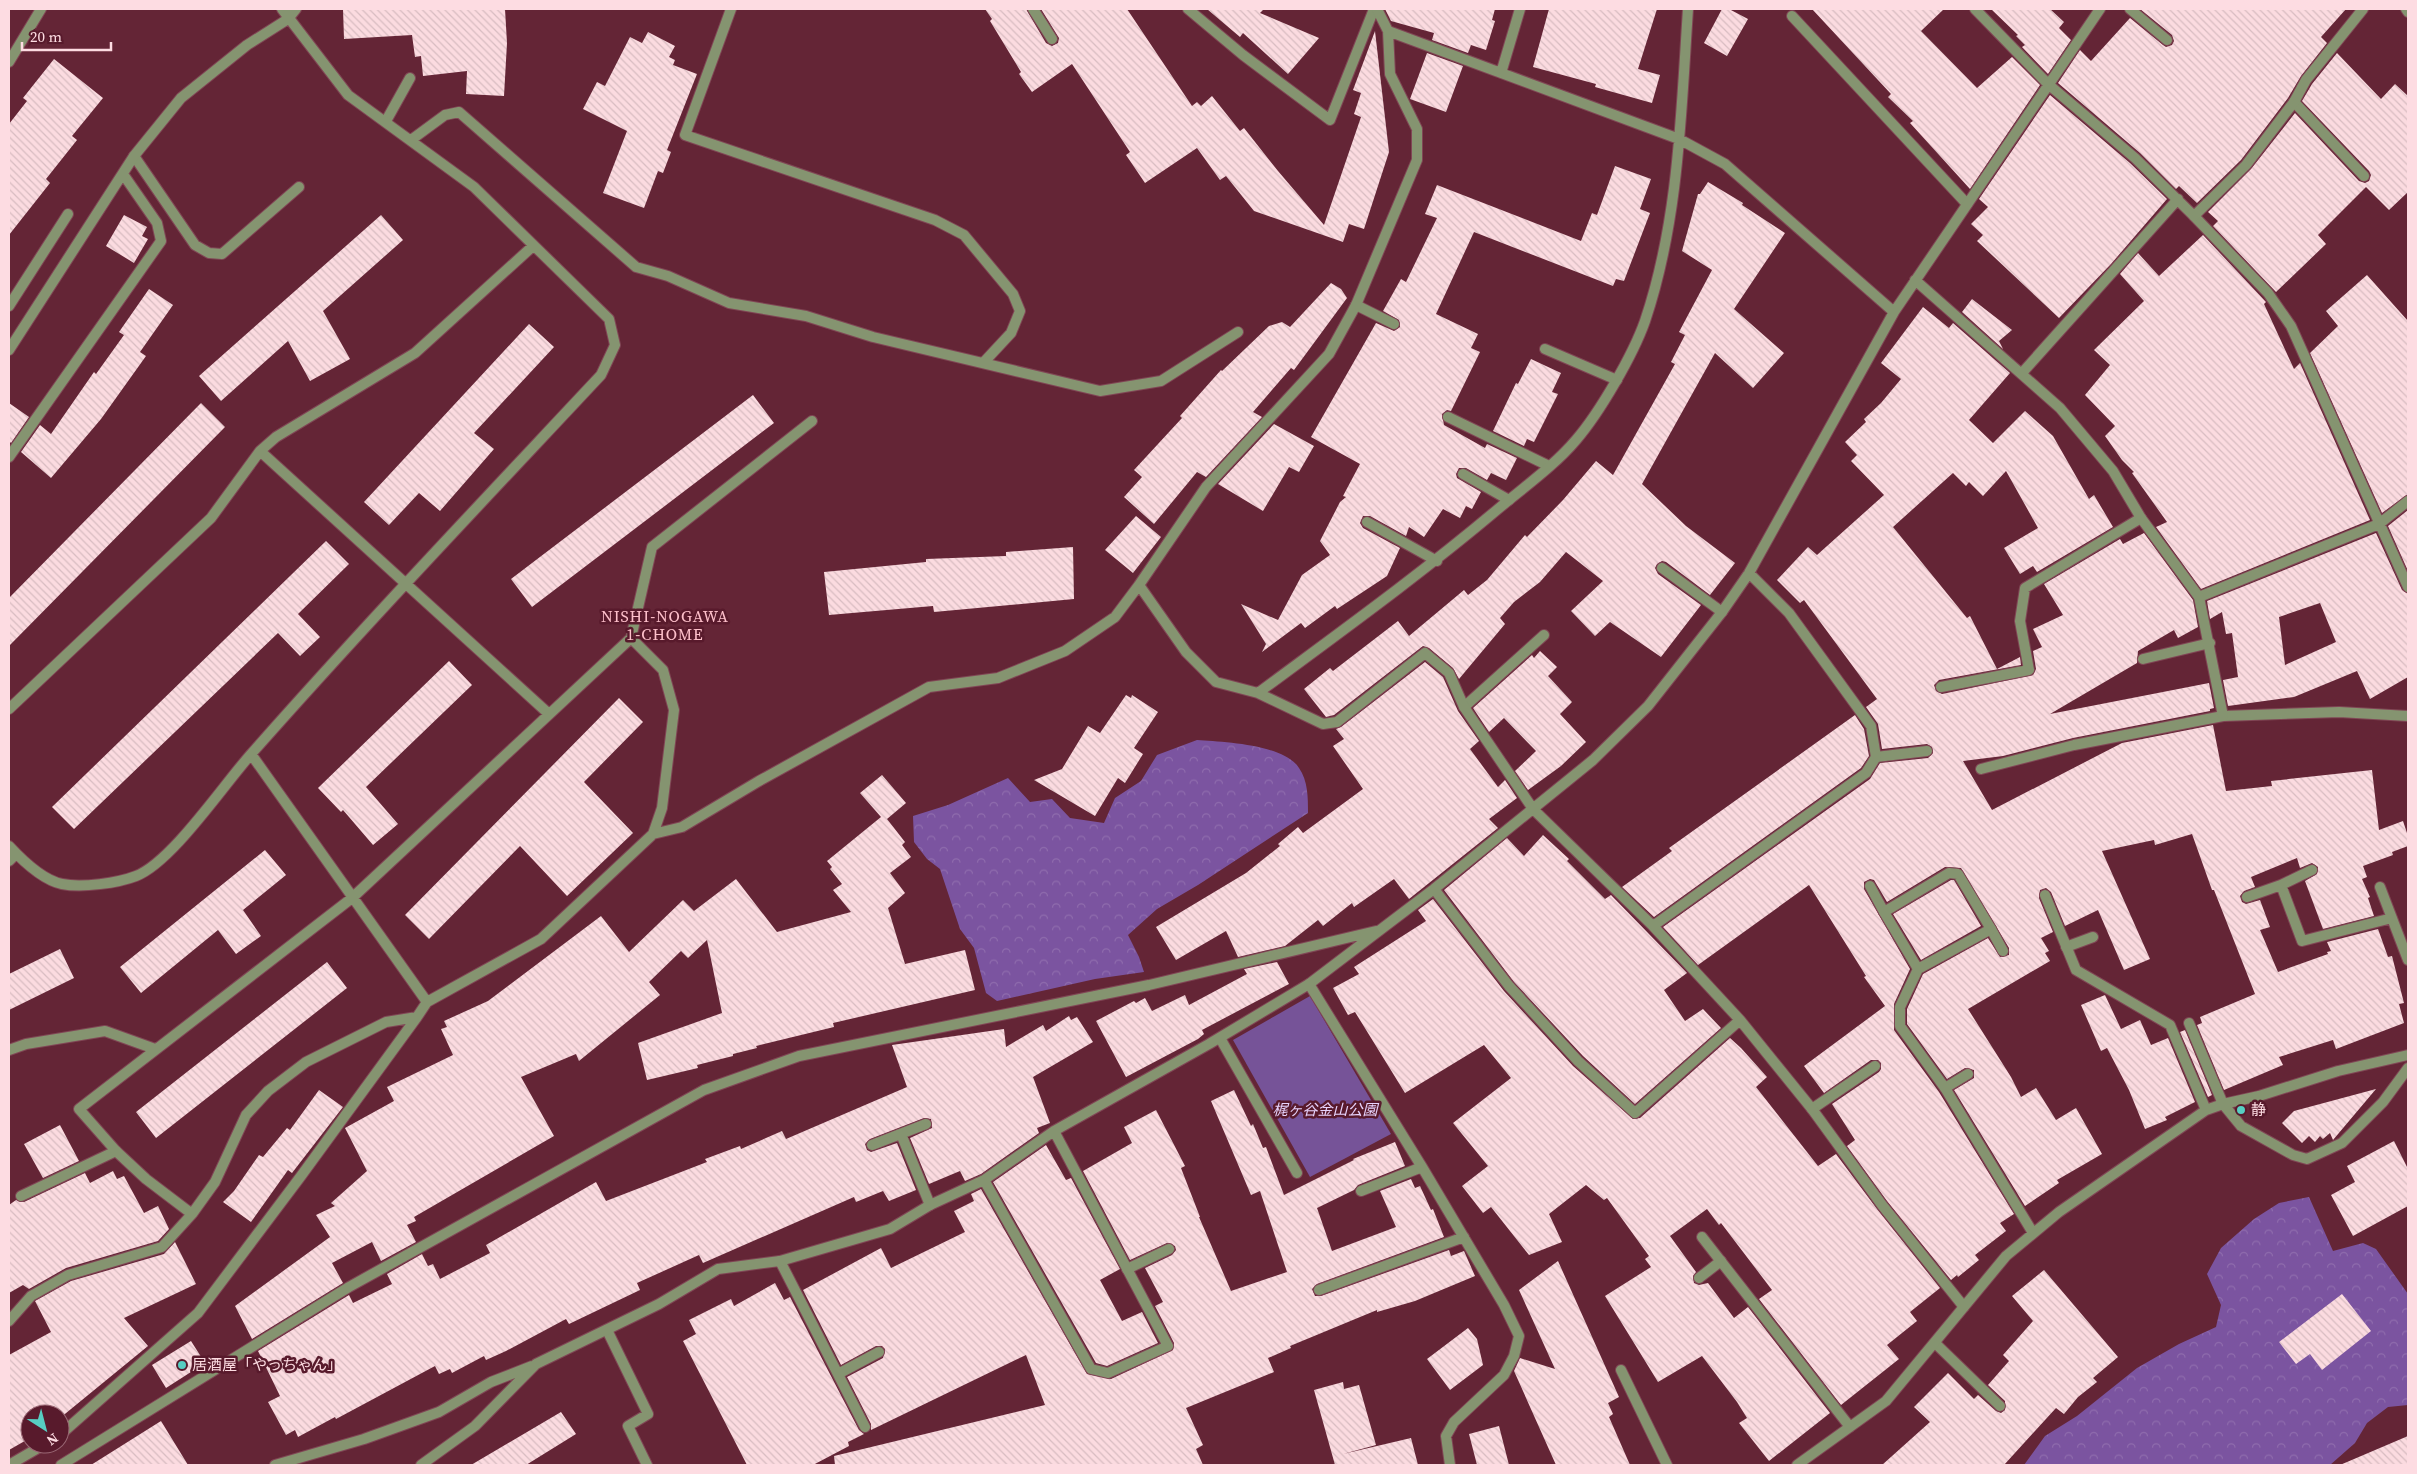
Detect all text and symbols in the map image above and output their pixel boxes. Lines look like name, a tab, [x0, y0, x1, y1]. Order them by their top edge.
scale bar	[22, 20, 111, 52]
text: 20 m	[30, 26, 62, 47]
district label: NISHI-NOGAWA 1-CHOME	[601, 605, 729, 645]
park label: 梶ヶ谷金山公園	[1272, 1099, 1379, 1120]
place label: 静	[2251, 1099, 2266, 1120]
marker: 静	[2235, 1104, 2247, 1116]
place label: 居酒屋「やっちゃん」	[192, 1354, 342, 1375]
marker: 居酒屋「やっちゃん」	[176, 1359, 188, 1371]
north arrow	[20, 1404, 70, 1454]
text: N	[43, 1428, 63, 1451]

